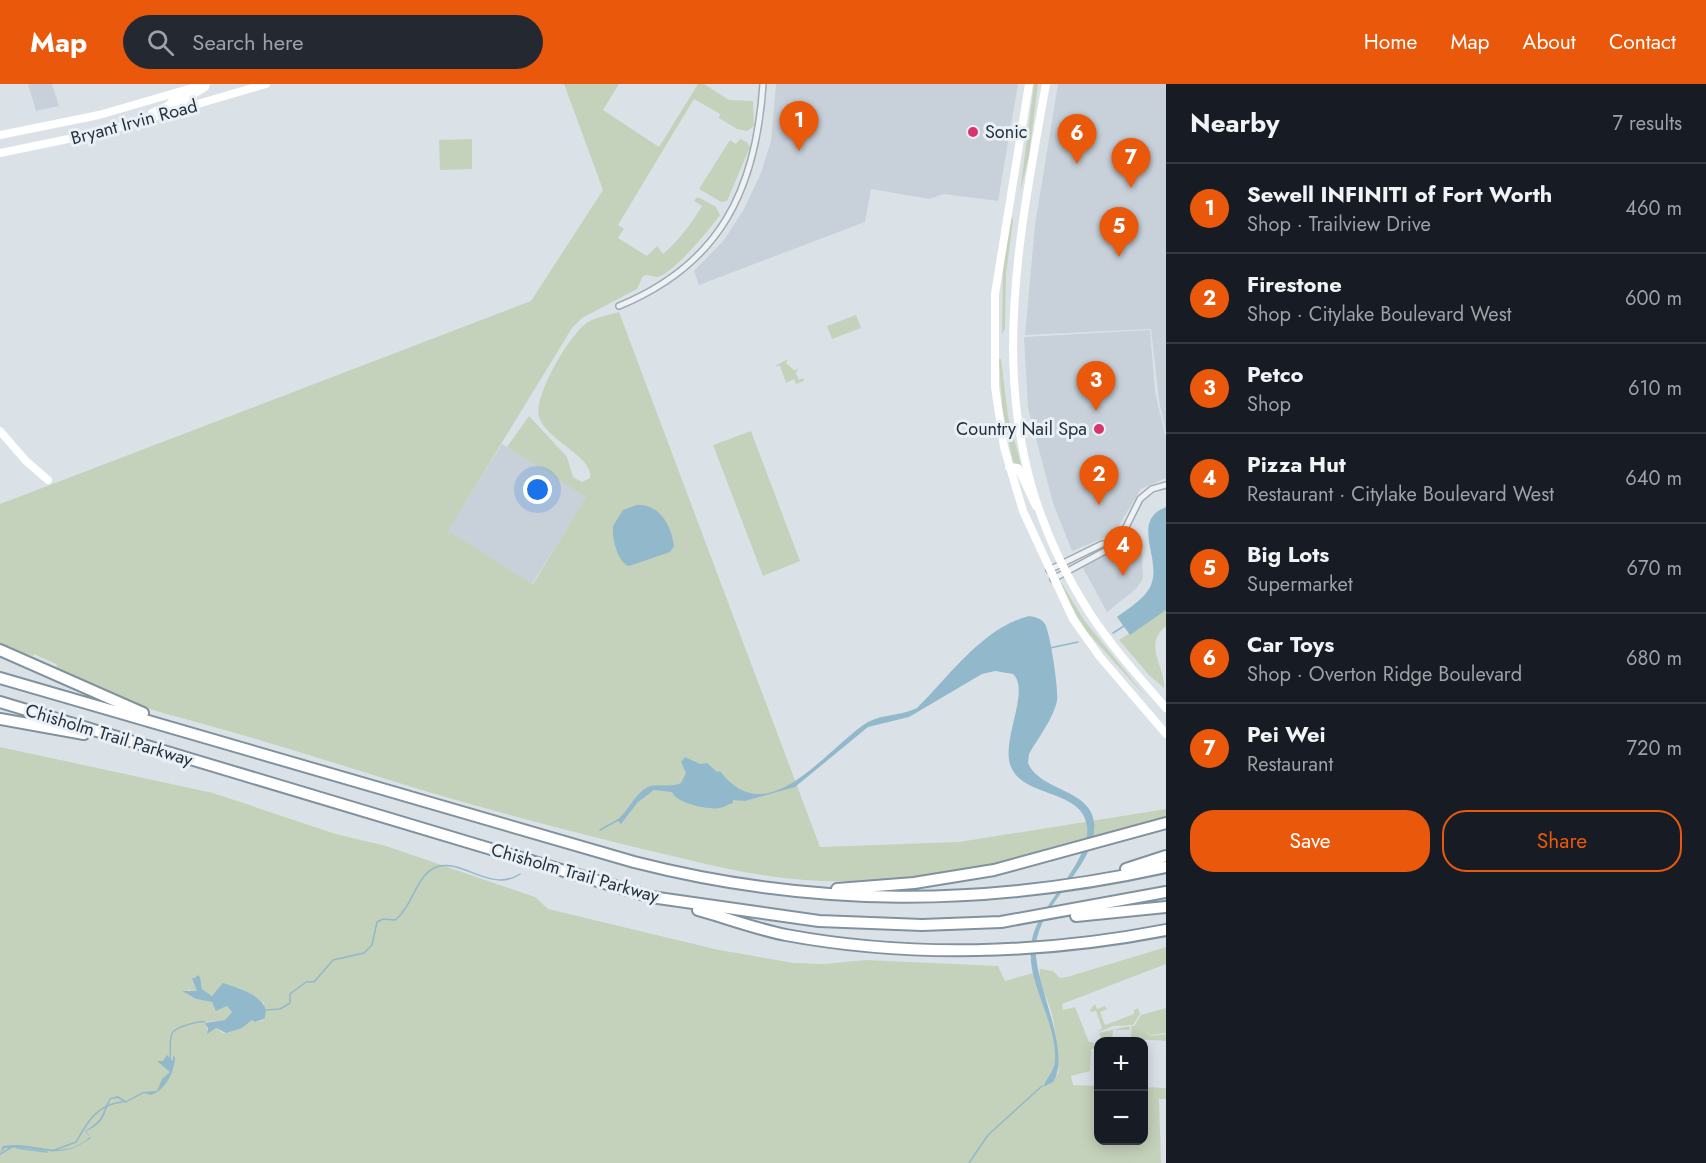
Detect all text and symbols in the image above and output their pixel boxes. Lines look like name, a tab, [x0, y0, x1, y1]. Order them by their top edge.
search box	[123, 15, 543, 69]
text: Map	[30, 22, 87, 63]
icon: search	[144, 26, 177, 59]
text: Search here	[192, 26, 304, 58]
text: Home	[1364, 27, 1417, 57]
text: Map	[1450, 27, 1490, 57]
text: About	[1523, 27, 1576, 57]
text: Contact	[1609, 27, 1676, 57]
street label: Bryant Irvin Road	[68, 93, 200, 151]
pin: 1	[780, 101, 818, 151]
text: Nearby	[1190, 104, 1279, 142]
text: 7 results	[1613, 109, 1682, 138]
pin: 6	[1058, 115, 1096, 164]
place label: Sonic	[985, 119, 1027, 145]
marker: Sonic	[966, 125, 980, 139]
pin: 7	[1112, 138, 1150, 188]
text: Sewell INFINITI of Fort Worth	[1247, 178, 1552, 210]
text: 1	[1204, 194, 1215, 223]
text: 460 m	[1625, 194, 1682, 223]
pin: 5	[1100, 208, 1138, 257]
text: Shop · Trailview Drive	[1247, 210, 1431, 239]
text: Firestone	[1247, 268, 1342, 300]
text: 2	[1203, 284, 1216, 313]
text: 600 m	[1625, 284, 1682, 313]
text: Shop · Citylake Boulevard West	[1247, 300, 1512, 329]
text: Petco	[1247, 358, 1304, 390]
pin: 3	[1076, 362, 1116, 411]
text: 3	[1203, 374, 1216, 403]
text: 610 m	[1628, 374, 1682, 403]
text: Shop	[1247, 390, 1291, 419]
place label: Country Nail Spa	[956, 416, 1087, 442]
marker: Country Nail Spa	[1092, 422, 1106, 436]
text: Pizza Hut	[1247, 448, 1346, 480]
pin: 2	[1080, 456, 1118, 505]
text: 4	[1203, 464, 1216, 493]
text: 640 m	[1625, 464, 1682, 493]
your location	[523, 475, 552, 504]
text: Restaurant · Citylake Boulevard West	[1247, 480, 1554, 509]
pin: 4	[1104, 526, 1142, 576]
text: Big Lots	[1247, 538, 1329, 570]
text: 5	[1203, 554, 1216, 583]
text: 670 m	[1626, 554, 1682, 583]
text: Supermarket	[1247, 570, 1353, 599]
text: Car Toys	[1247, 628, 1334, 660]
text: 6	[1203, 644, 1216, 673]
text: 680 m	[1626, 644, 1682, 673]
text: Shop · Overton Ridge Boulevard	[1247, 660, 1522, 689]
street label: Chisholm Trail Parkway	[22, 697, 196, 773]
text: Pei Wei	[1247, 718, 1326, 750]
text: 7	[1203, 734, 1216, 763]
text: 720 m	[1627, 734, 1682, 763]
text: Restaurant	[1247, 750, 1333, 779]
button: Save	[1190, 810, 1430, 872]
button: Share	[1442, 810, 1682, 872]
street label: Chisholm Trail Parkway	[488, 837, 662, 909]
map controls	[1094, 1037, 1148, 1145]
button: +	[1094, 1037, 1148, 1091]
button: −	[1094, 1091, 1148, 1145]

